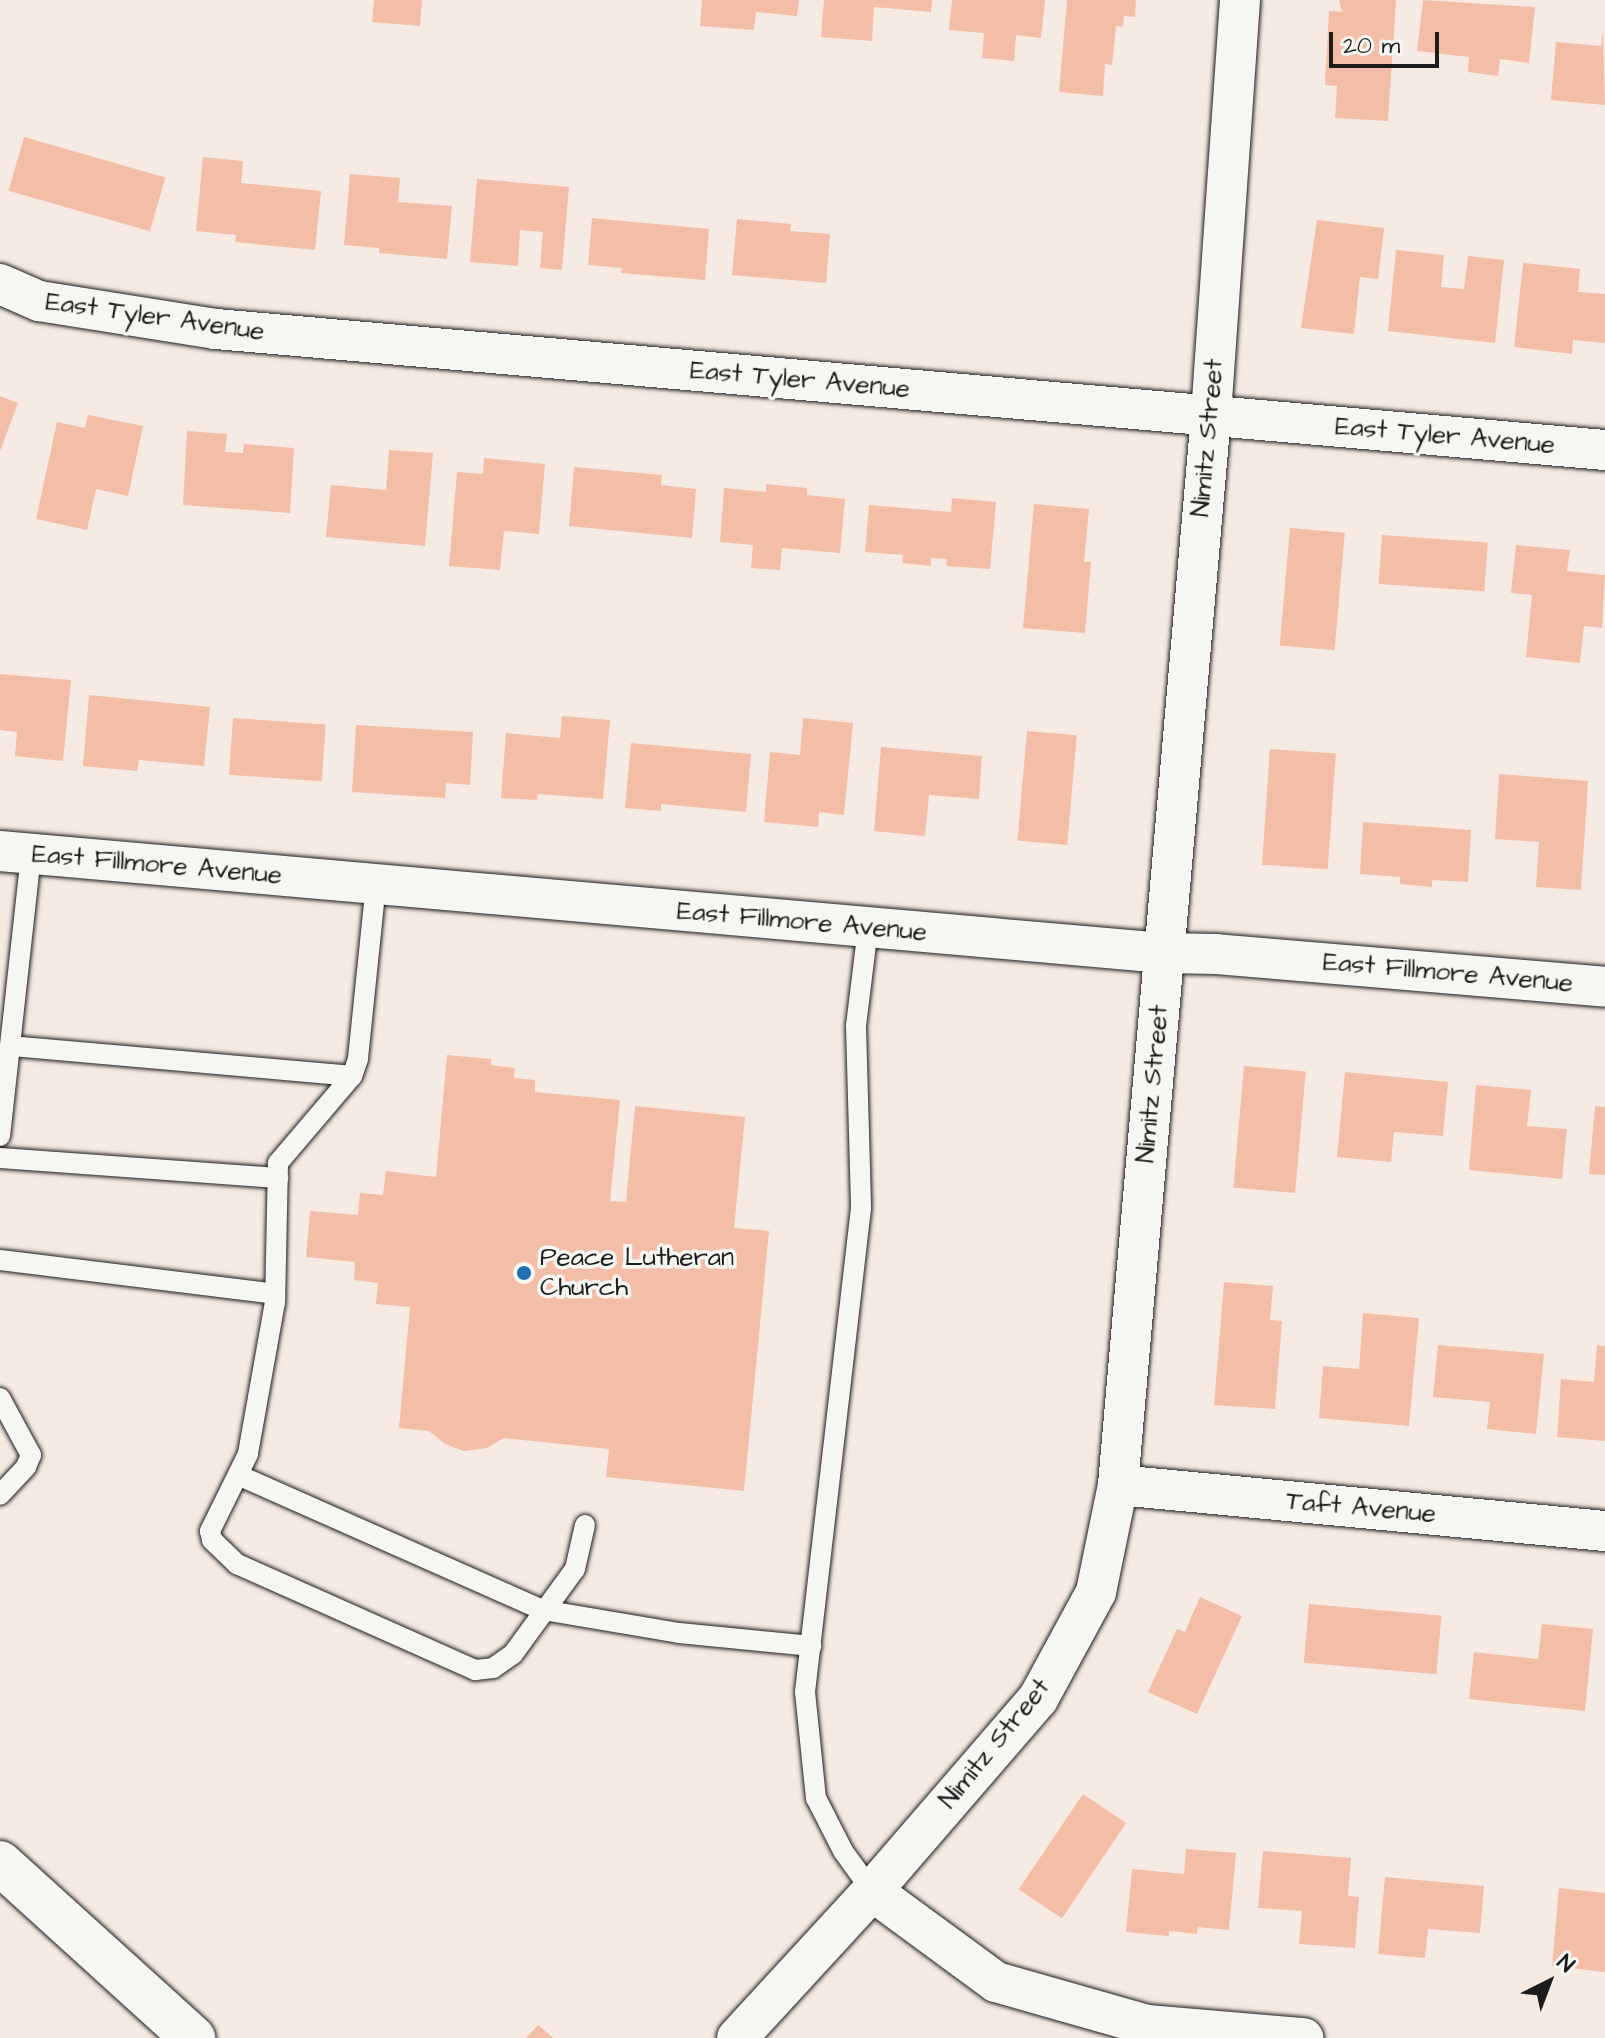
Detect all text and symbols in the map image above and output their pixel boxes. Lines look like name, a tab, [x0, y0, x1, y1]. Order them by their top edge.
scale bar	[1333, 16, 1443, 66]
text: 20 m	[1343, 29, 1400, 63]
street label: East Tyler Avenue	[44, 286, 266, 348]
street label: East Tyler Avenue	[689, 355, 911, 405]
street label: Nimitz Street	[1186, 358, 1230, 518]
street label: East Tyler Avenue	[1334, 411, 1556, 461]
street label: East Fillmore Avenue	[31, 839, 283, 891]
street label: East Fillmore Avenue	[676, 896, 928, 948]
street label: East Fillmore Avenue	[1322, 947, 1574, 999]
street label: Nimitz Street	[1131, 1004, 1175, 1164]
place label: Peace Lutheran Church	[540, 1242, 734, 1304]
marker: Peace Lutheran Church	[515, 1264, 533, 1282]
street label: Taft Avenue	[1285, 1486, 1437, 1530]
street label: Nimitz Street	[933, 1673, 1057, 1815]
north arrow	[1509, 1942, 1589, 2022]
text: N	[1550, 1948, 1581, 1980]

